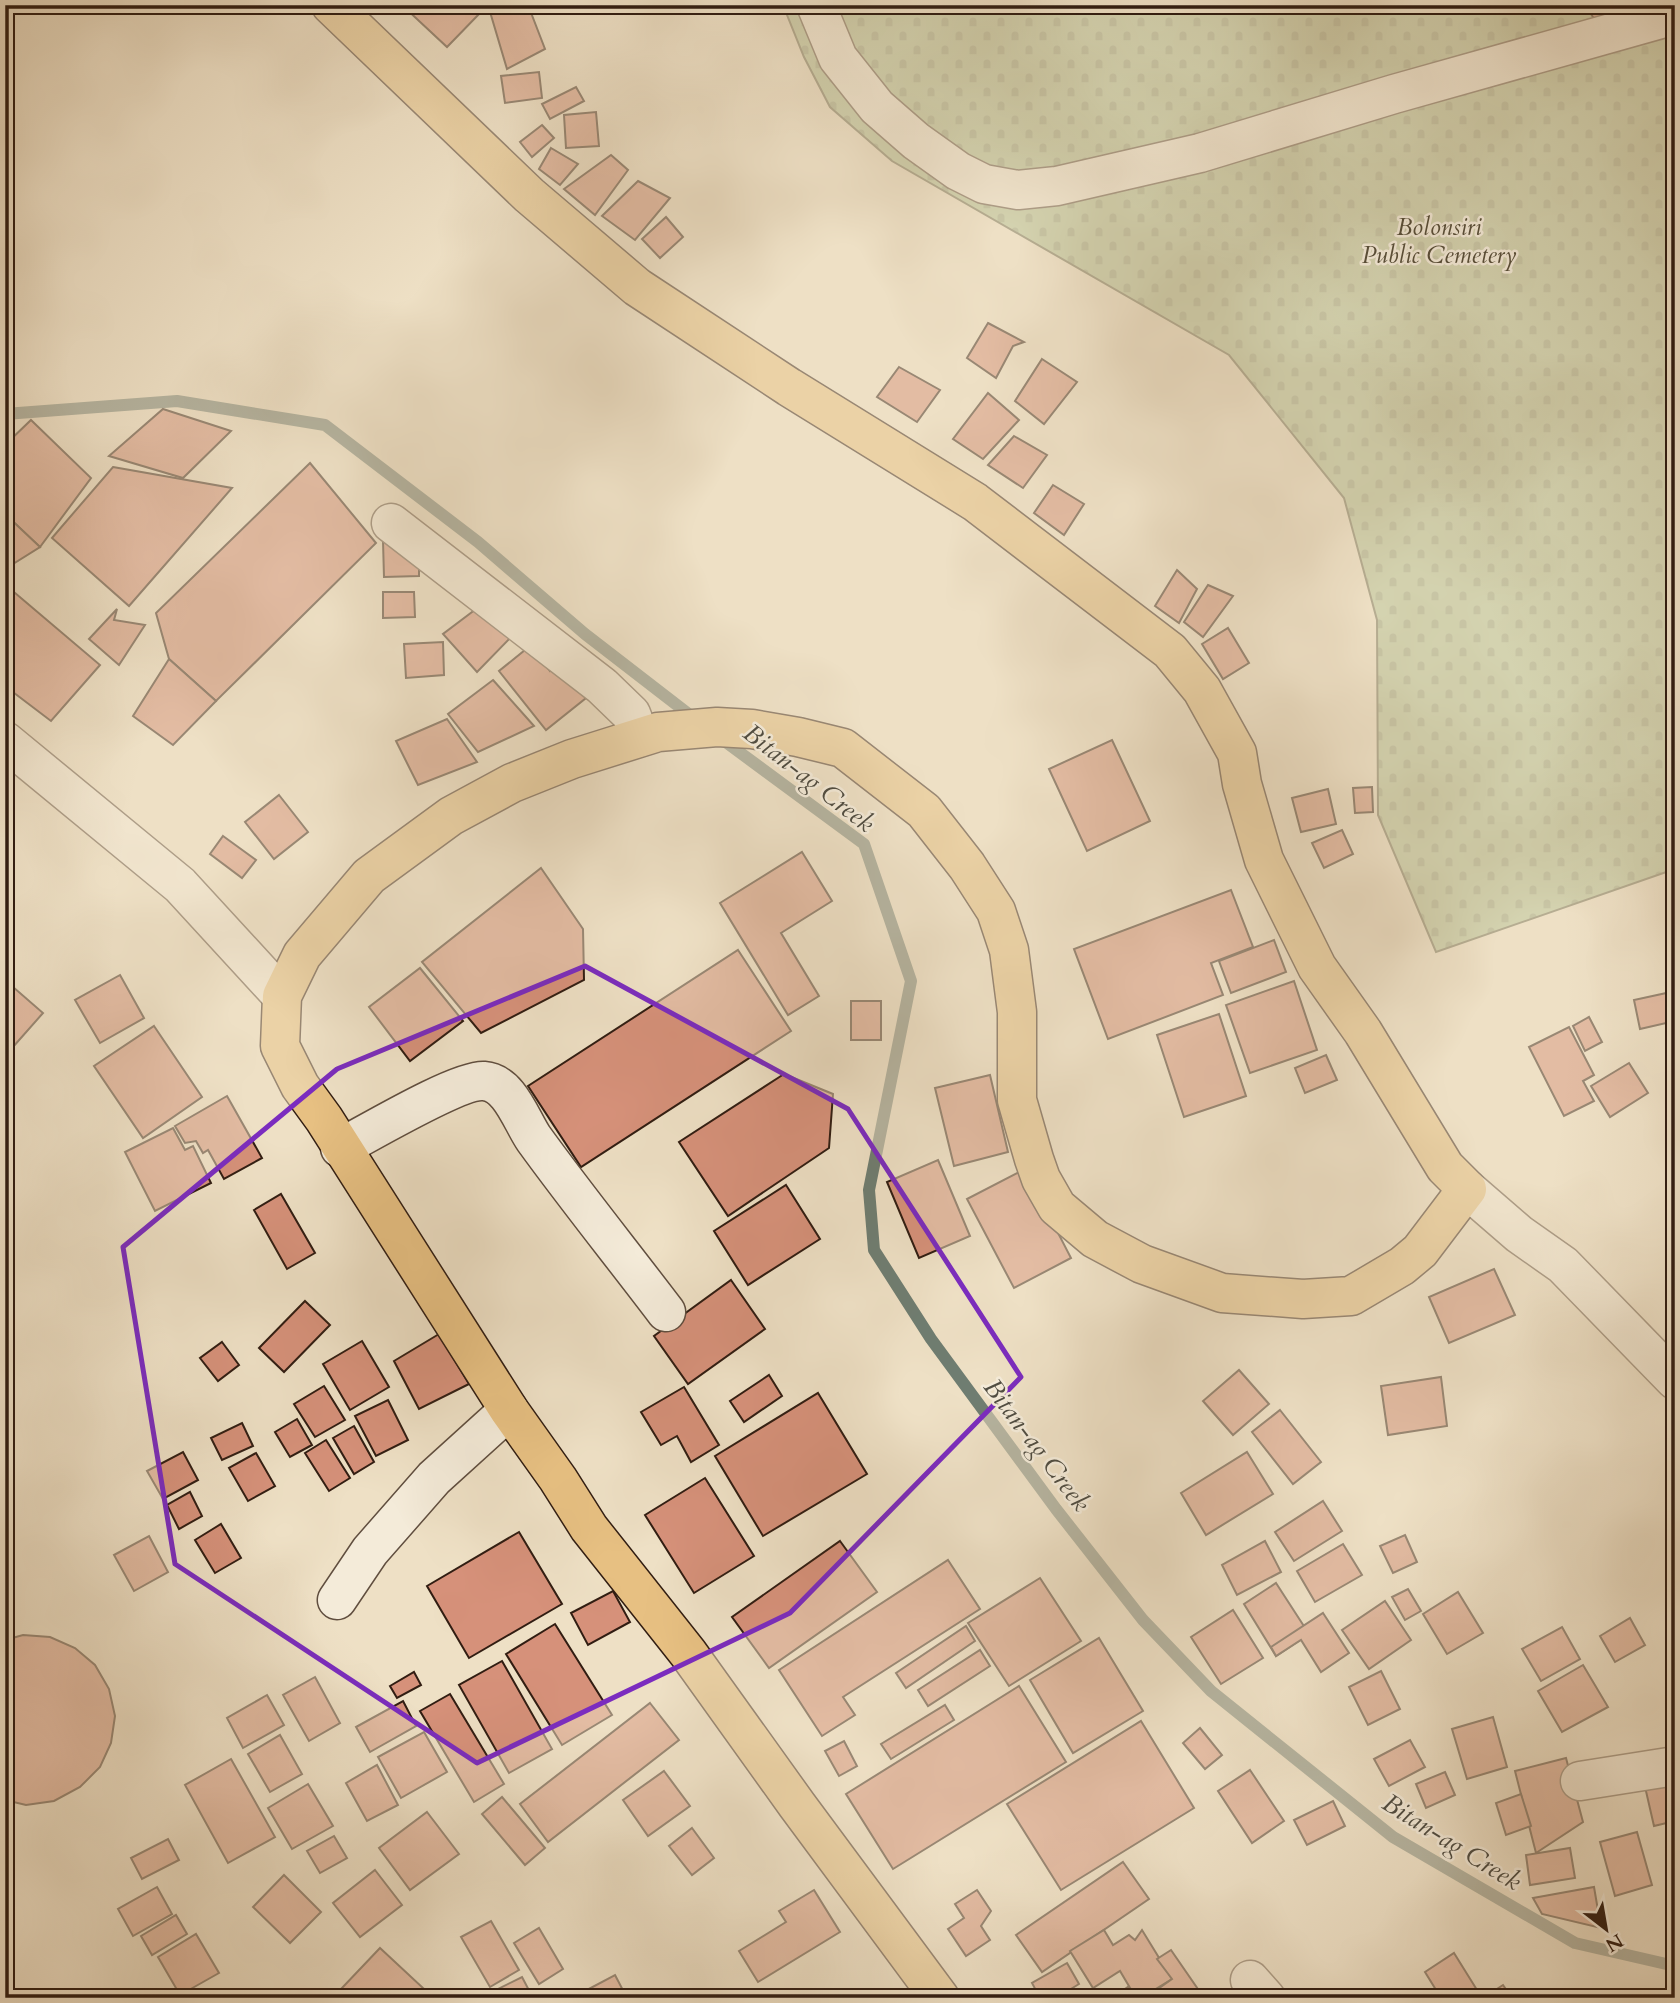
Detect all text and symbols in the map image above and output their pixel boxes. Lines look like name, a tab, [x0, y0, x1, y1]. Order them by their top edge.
park label: Bolonsiri Public Cemetery	[1362, 211, 1517, 272]
water label: Bitan-ag Creek	[736, 716, 882, 840]
water label: Bitan-ag Creek	[975, 1371, 1099, 1519]
water label: Bitan-ag Creek	[1376, 1785, 1528, 1899]
north arrow	[1572, 1895, 1642, 1965]
text: N	[1600, 1927, 1628, 1958]

